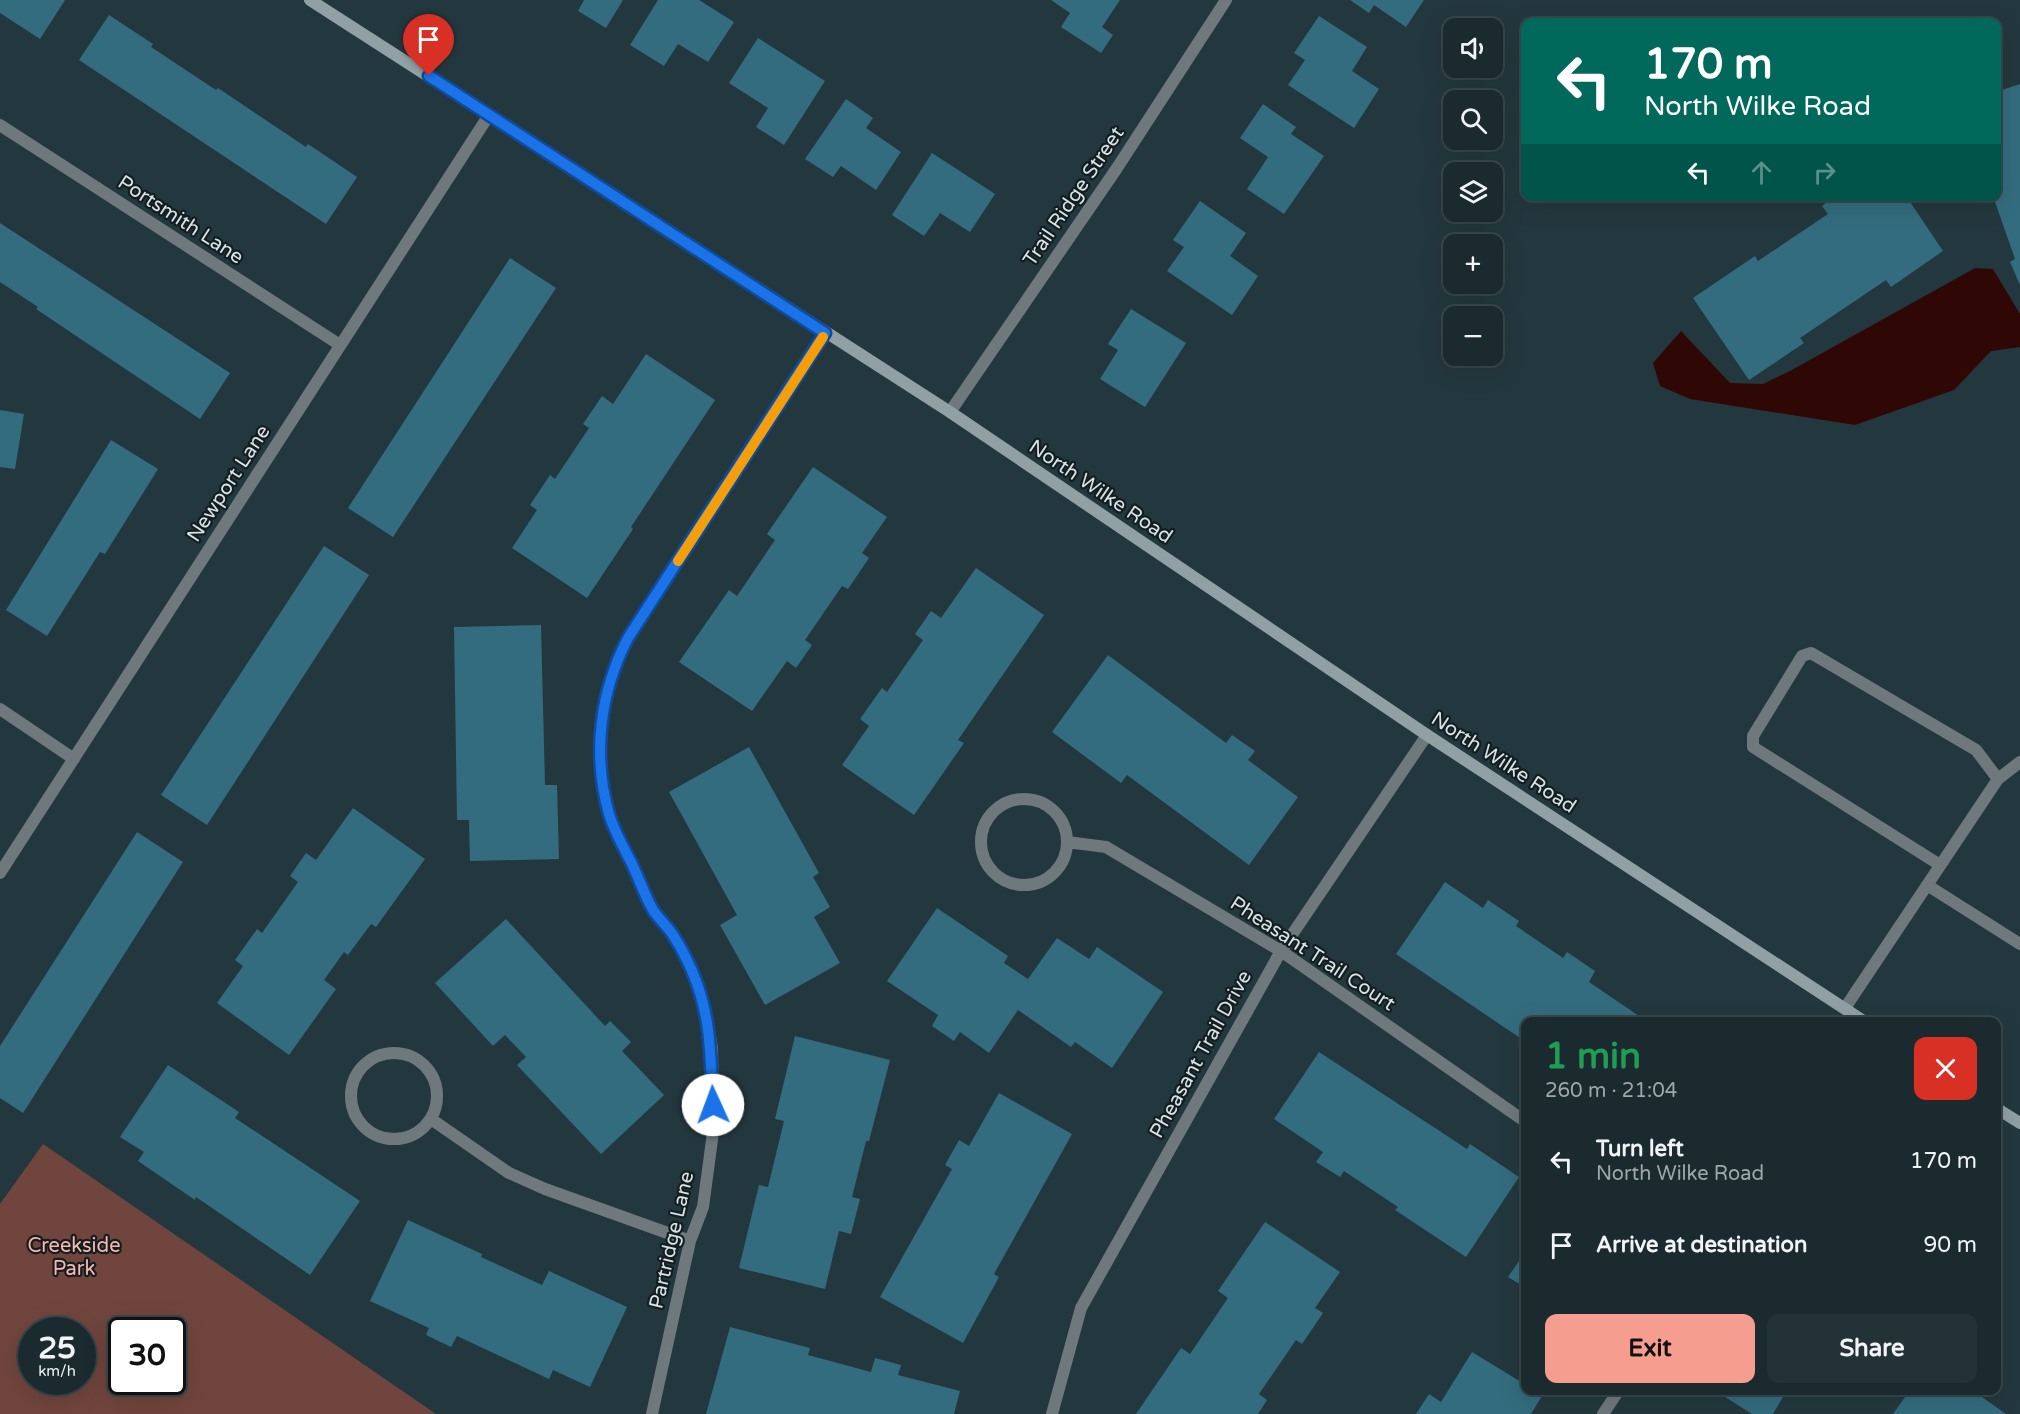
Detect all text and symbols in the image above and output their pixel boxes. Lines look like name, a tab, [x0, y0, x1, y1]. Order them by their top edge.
pin	[403, 14, 454, 76]
map controls	[1443, 18, 1503, 366]
button: sound	[1443, 18, 1503, 78]
icon: arrive	[412, 23, 445, 56]
text: 170 m	[1644, 39, 1773, 90]
icon: left	[1545, 42, 1623, 120]
button: search	[1443, 90, 1503, 150]
text: North Wilke Road	[1644, 90, 1871, 123]
street label: Trail Ridge Street	[1018, 122, 1130, 271]
icon: left	[1682, 156, 1715, 189]
icon: ahead	[1745, 156, 1778, 189]
icon: right	[1808, 156, 1841, 189]
button: layers	[1443, 162, 1503, 222]
street label: Portsmith Lane	[113, 170, 248, 269]
button: +	[1443, 234, 1503, 294]
button: −	[1443, 306, 1503, 366]
street label: Newport Lane	[182, 421, 275, 546]
street label: North Wilke Road	[1024, 435, 1177, 549]
street label: North Wilke Road	[1426, 707, 1580, 819]
street label: Pheasant Trail Court	[1225, 892, 1400, 1016]
street label: Pheasant Trail Drive	[1145, 966, 1257, 1143]
text: 1 min	[1545, 1035, 1641, 1078]
button: close	[1914, 1037, 1977, 1100]
position arrow	[681, 1073, 745, 1137]
text: 260 m · 21:04	[1545, 1079, 1677, 1103]
text: Turn left	[1596, 1136, 1684, 1162]
icon: left	[1545, 1145, 1578, 1178]
text: 170 m	[1910, 1148, 1977, 1174]
text: North Wilke Road	[1596, 1162, 1764, 1186]
street label: Partridge Lane	[645, 1169, 699, 1311]
icon: arrive	[1545, 1229, 1578, 1262]
text: Arrive at destination	[1596, 1232, 1807, 1258]
text: 90 m	[1923, 1232, 1977, 1258]
park label: Creekside Park	[27, 1234, 121, 1281]
button: Exit	[1545, 1314, 1755, 1383]
button: Share	[1767, 1314, 1977, 1383]
speed limit sign: 30	[108, 1317, 186, 1395]
text: 25	[38, 1330, 76, 1367]
text: km/h	[38, 1362, 76, 1380]

